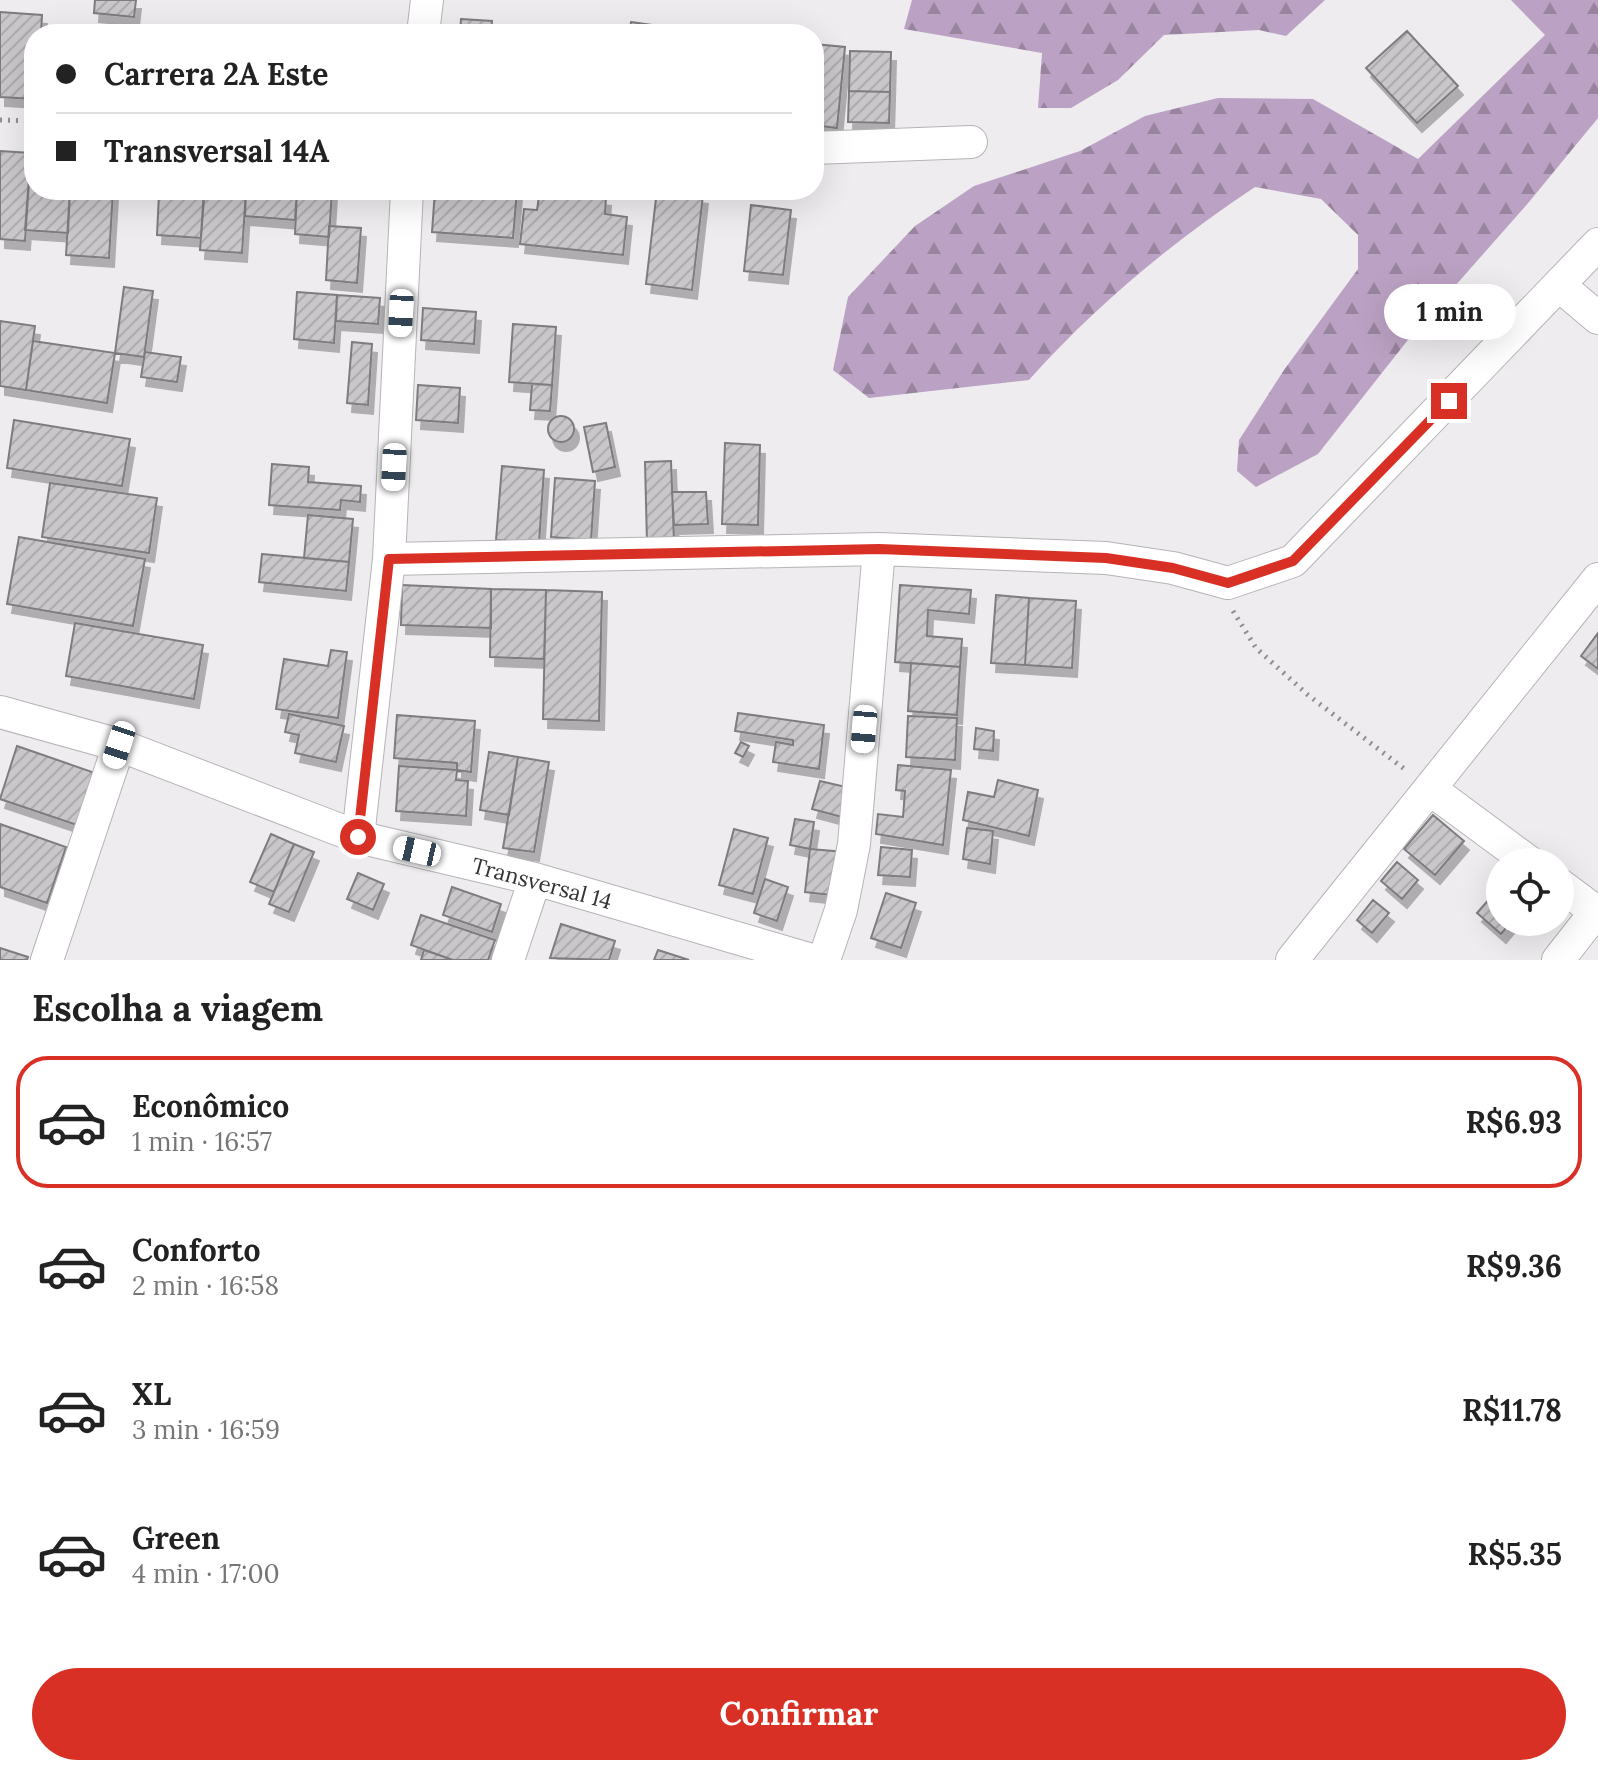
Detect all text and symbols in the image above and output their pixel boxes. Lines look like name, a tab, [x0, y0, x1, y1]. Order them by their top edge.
text: Carrera 2A Este	[104, 55, 329, 93]
text: Transversal 14A	[104, 132, 329, 170]
callout: 1 min	[1383, 285, 1515, 341]
car	[388, 288, 414, 338]
text: 1 min	[1417, 295, 1483, 328]
route end	[1431, 383, 1467, 419]
car	[381, 442, 407, 492]
car	[850, 704, 878, 754]
car	[100, 718, 138, 772]
route start	[340, 819, 376, 855]
car	[391, 834, 443, 868]
map controls	[1486, 848, 1574, 936]
button: locate	[1486, 848, 1574, 936]
street label: Transversal 14	[469, 851, 615, 915]
text: Escolha a viagem	[32, 985, 323, 1031]
icon: car	[36, 1086, 108, 1158]
text: Econômico	[132, 1087, 289, 1125]
text: R$6.93	[1465, 1103, 1562, 1141]
text: 1 min · 16:57	[132, 1125, 272, 1158]
icon: car	[36, 1230, 108, 1302]
text: Conforto	[132, 1231, 260, 1269]
text: R$9.36	[1466, 1247, 1562, 1285]
text: 2 min · 16:58	[132, 1269, 279, 1302]
icon: car	[36, 1374, 108, 1446]
text: XL	[132, 1375, 171, 1413]
text: R$11.78	[1462, 1391, 1562, 1429]
text: 3 min · 16:59	[132, 1413, 280, 1446]
icon: car	[36, 1518, 108, 1590]
text: Green	[132, 1519, 220, 1557]
text: R$5.35	[1468, 1535, 1562, 1573]
text: 4 min · 17:00	[132, 1557, 280, 1590]
button: Confirmar	[32, 1668, 1566, 1760]

